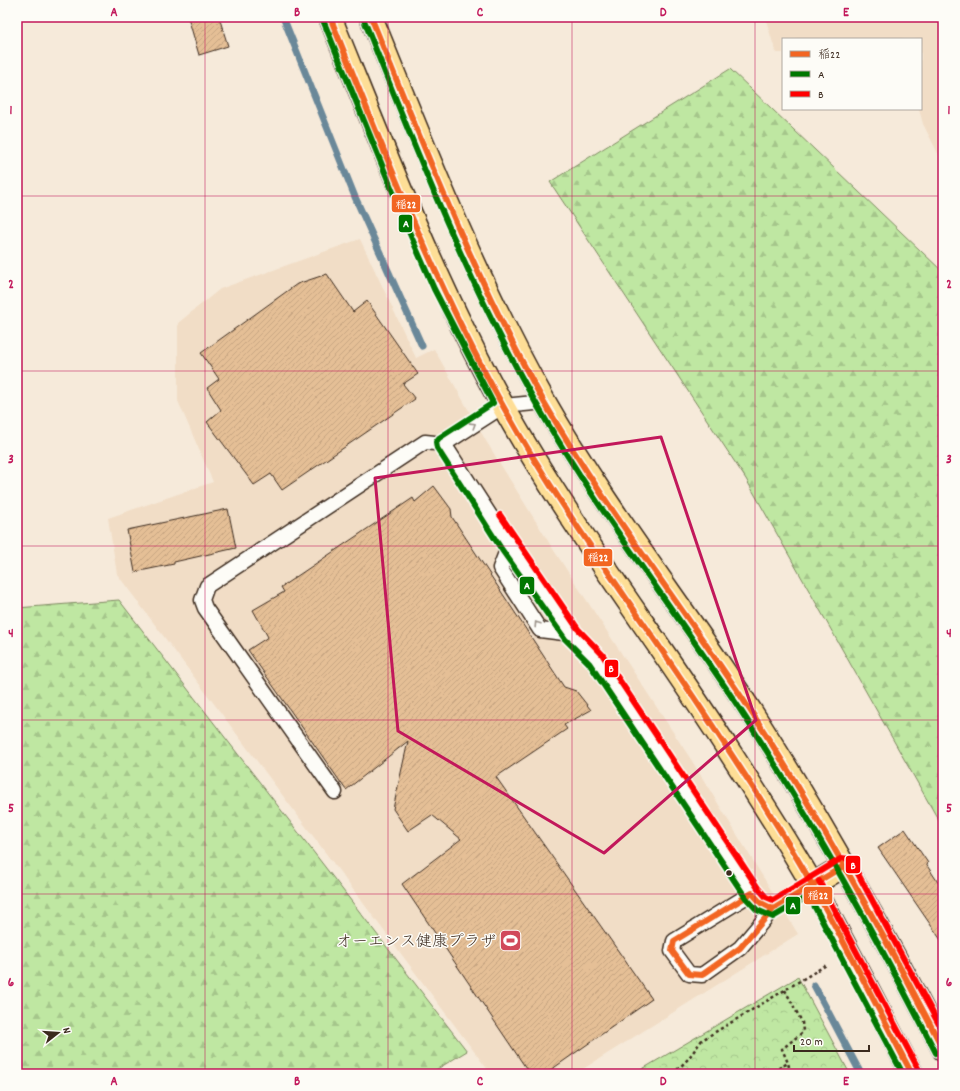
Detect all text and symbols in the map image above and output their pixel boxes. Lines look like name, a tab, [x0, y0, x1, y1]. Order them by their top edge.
text: A	[110, 4, 118, 23]
text: B	[294, 4, 300, 23]
text: C	[477, 4, 484, 23]
text: D	[660, 4, 667, 23]
text: E	[843, 4, 850, 23]
legend	[782, 38, 922, 110]
text: 稲22	[818, 47, 841, 64]
text: A	[818, 67, 825, 84]
text: B	[818, 87, 824, 104]
text: 1	[10, 102, 13, 121]
text: 1	[948, 102, 951, 121]
line badge: 稲22	[391, 194, 421, 213]
text: 稲22	[396, 198, 416, 214]
line badge: A	[398, 214, 413, 233]
text: A	[403, 217, 409, 233]
text: 2	[8, 276, 14, 295]
text: 2	[946, 276, 952, 295]
one-way arrow	[469, 422, 476, 430]
text: 3	[8, 451, 14, 470]
text: 3	[946, 451, 952, 470]
line badge: 稲22	[583, 548, 613, 567]
text: 稲22	[588, 551, 608, 567]
line badge: A	[519, 576, 535, 595]
text: A	[524, 579, 530, 595]
one-way arrow	[534, 621, 541, 628]
text: 4	[8, 625, 14, 644]
text: 4	[946, 625, 952, 644]
line badge: B	[604, 659, 619, 678]
text: B	[608, 662, 614, 678]
text: 5	[8, 800, 14, 819]
text: 5	[946, 800, 952, 819]
line badge: B	[845, 855, 861, 874]
text: B	[850, 859, 856, 875]
unlabelled marker	[724, 868, 734, 878]
line badge: 稲22	[803, 886, 833, 905]
text: 稲22	[808, 889, 828, 905]
line badge: A	[785, 896, 801, 915]
text: A	[790, 899, 796, 915]
sports icon: オーエンス健康プラザ	[498, 927, 524, 953]
place label: オーエンス健康プラザ	[336, 931, 496, 954]
text: 6	[8, 974, 15, 993]
text: 6	[946, 974, 953, 993]
north arrow	[38, 1013, 78, 1053]
text: N	[57, 1026, 74, 1036]
scale bar	[794, 1027, 869, 1053]
text: 20 m	[800, 1034, 823, 1051]
text: A	[110, 1073, 118, 1091]
text: B	[294, 1073, 300, 1091]
text: C	[477, 1073, 484, 1091]
text: D	[660, 1073, 667, 1091]
text: E	[843, 1073, 850, 1091]

